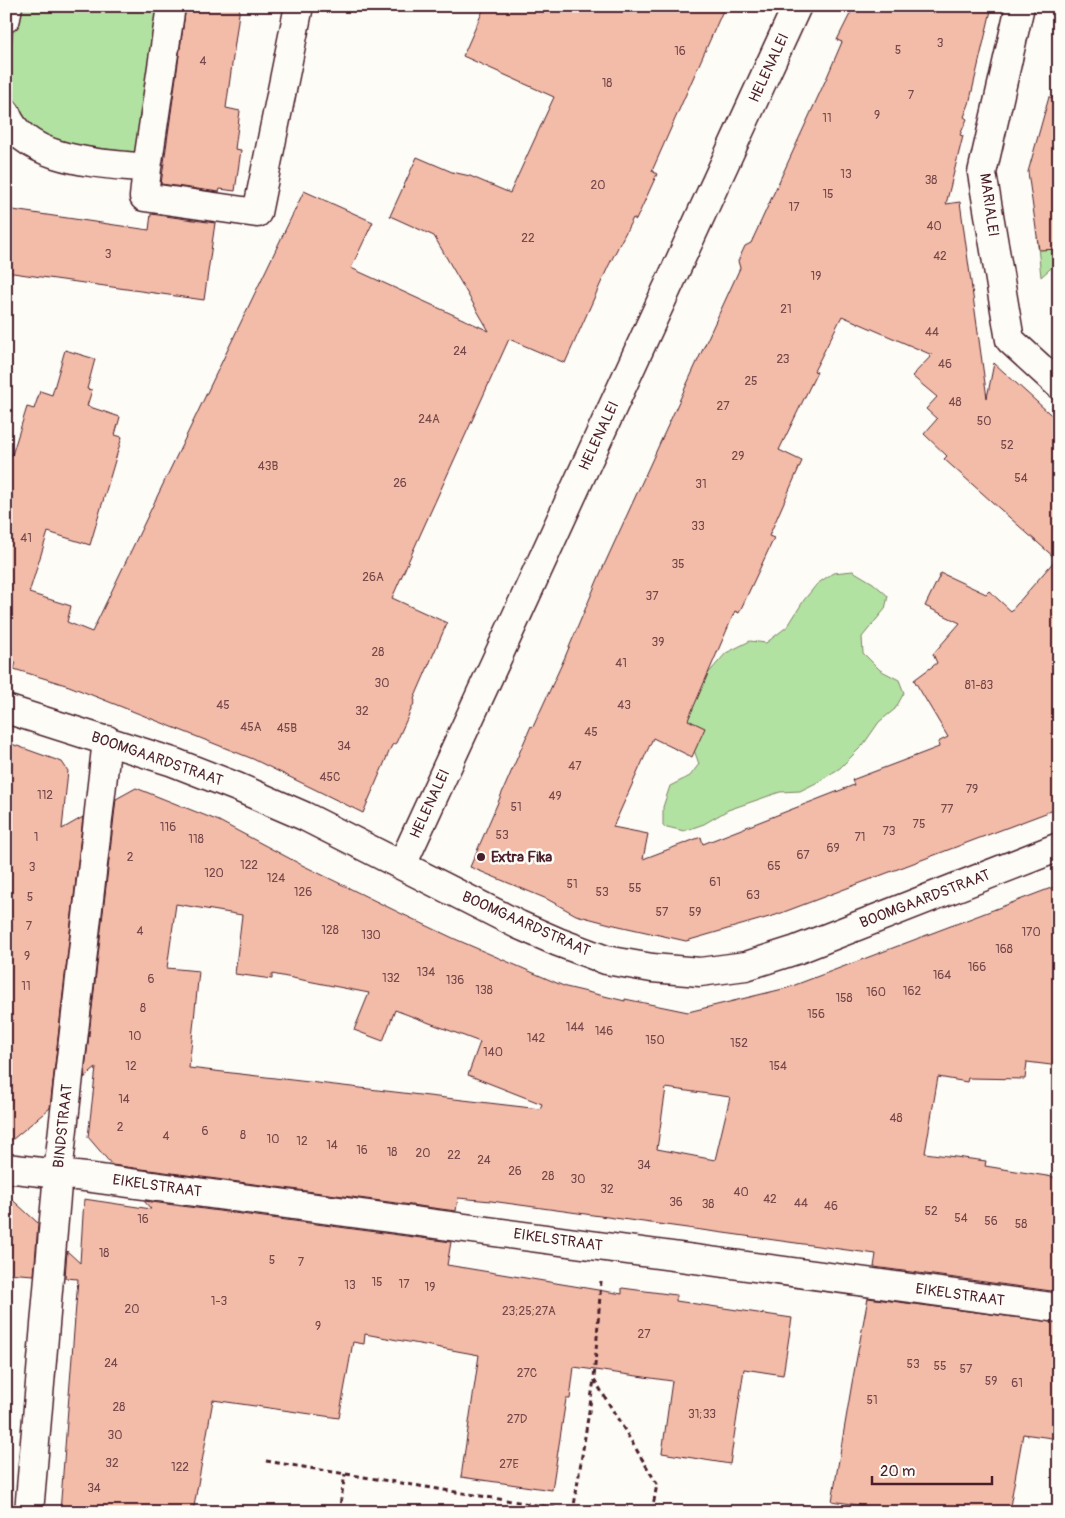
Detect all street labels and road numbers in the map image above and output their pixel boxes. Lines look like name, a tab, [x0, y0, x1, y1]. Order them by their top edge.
street label: HELENALEI	[745, 30, 793, 106]
street label: MARIALEI	[975, 172, 1003, 238]
street label: HELENALEI	[575, 398, 623, 474]
street label: BOOMGAARDSTRAAT	[89, 728, 225, 790]
street label: HELENALEI	[406, 766, 454, 842]
street label: BOOMGAARDSTRAAT	[857, 865, 993, 933]
street label: BOOMGAARDSTRAAT	[459, 887, 593, 961]
street label: BINDSTRAAT	[49, 1083, 77, 1169]
street label: EIKELSTRAAT	[111, 1170, 203, 1202]
street label: EIKELSTRAAT	[512, 1224, 604, 1256]
street label: EIKELSTRAAT	[914, 1279, 1006, 1311]

